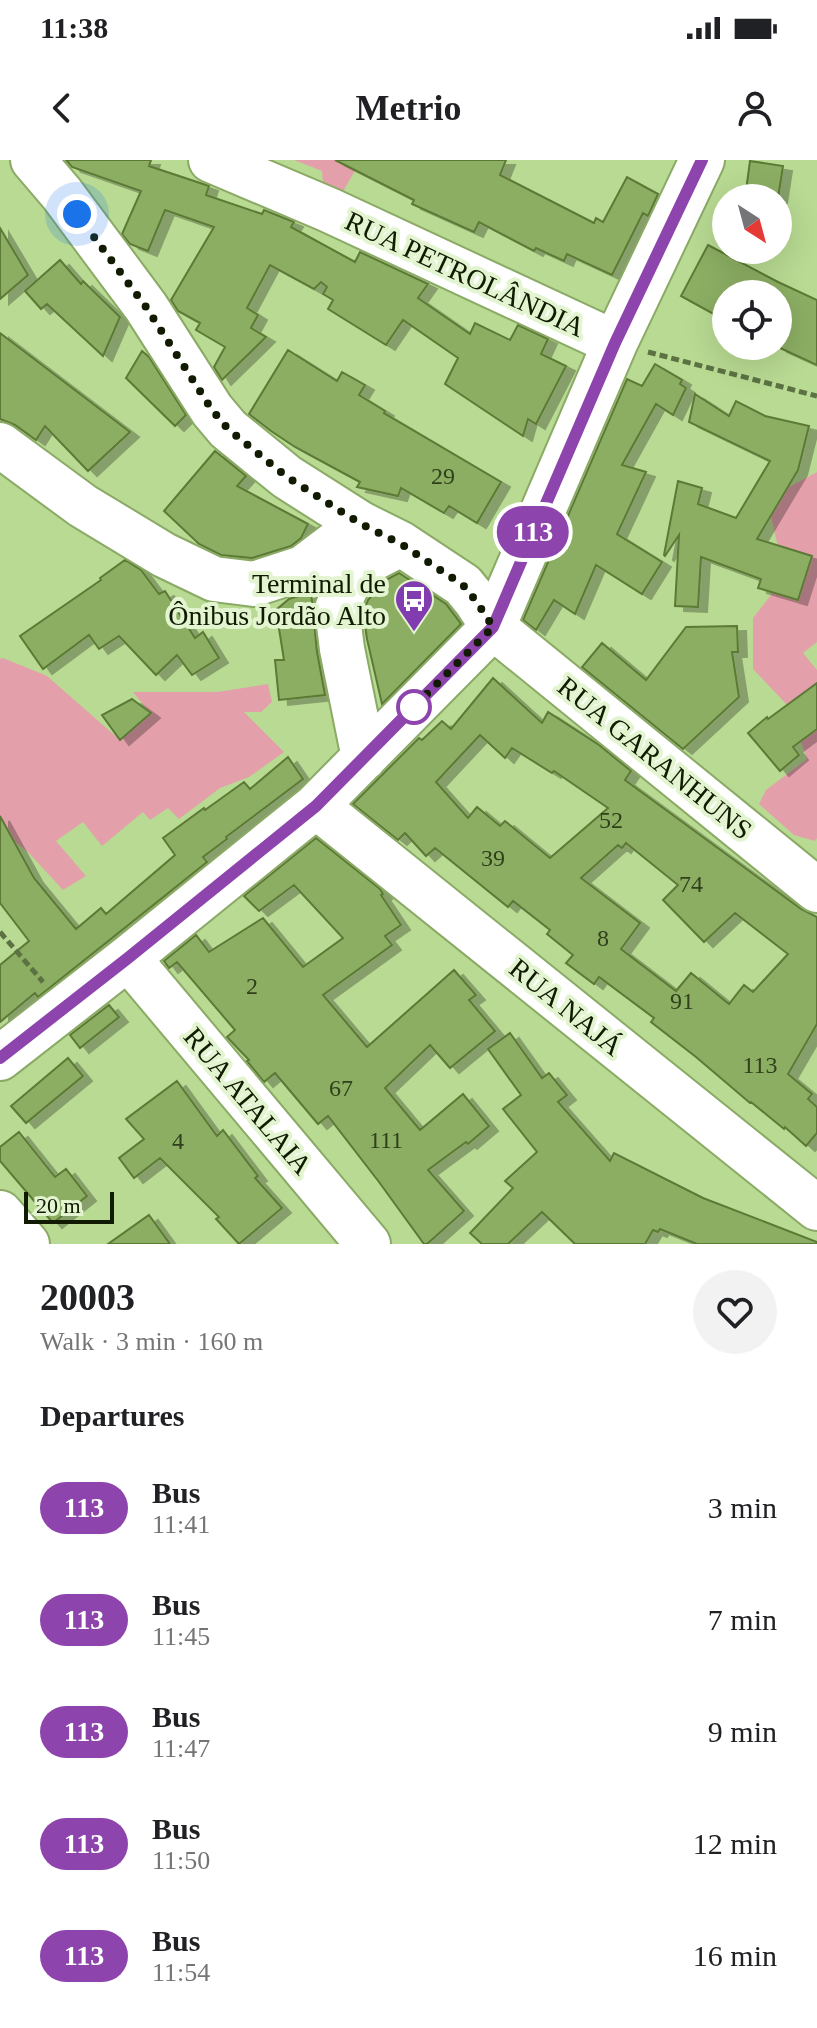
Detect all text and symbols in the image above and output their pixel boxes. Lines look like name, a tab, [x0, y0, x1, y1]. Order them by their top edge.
text: 11:38	[40, 11, 108, 44]
icon: back	[40, 86, 84, 130]
icon: person	[733, 86, 777, 130]
text: Metrio	[356, 88, 461, 128]
north arrow	[712, 184, 792, 264]
map controls	[712, 184, 792, 360]
your location	[57, 194, 97, 234]
street label: RUA PETROLÂNDIA	[340, 205, 590, 343]
button: locate	[712, 280, 792, 360]
house number: 29	[431, 463, 455, 489]
line badge: 113	[487, 506, 579, 558]
text: 113	[513, 516, 553, 547]
place label: Terminal de Ônibus Jordão Alto	[168, 568, 386, 631]
bus stop icon: Terminal de Ônibus Jordão Alto	[393, 578, 435, 633]
street label: RUA GARANHUNS	[552, 670, 758, 846]
unlabelled marker	[397, 690, 431, 724]
house number: 52	[599, 807, 623, 833]
house number: 39	[481, 845, 505, 871]
house number: 74	[679, 871, 703, 897]
house number: 8	[597, 925, 609, 951]
street label: RUA NAJÁ	[503, 952, 629, 1062]
house number: 2	[246, 973, 258, 999]
house number: 91	[670, 988, 694, 1014]
street label: RUA ATALAIA	[178, 1021, 319, 1181]
house number: 113	[742, 1052, 778, 1078]
house number: 67	[329, 1075, 353, 1101]
house number: 111	[369, 1127, 403, 1153]
house number: 4	[172, 1128, 184, 1154]
scale bar	[24, 1188, 114, 1224]
text: 20 m	[36, 1193, 81, 1218]
button: heart	[693, 1270, 777, 1354]
text: 20003	[40, 1276, 135, 1318]
text: Walk · 3 min · 160 m	[40, 1327, 263, 1356]
text: Departures	[40, 1399, 184, 1432]
text: Bus	[152, 1476, 200, 1509]
text: 3 min	[708, 1491, 777, 1524]
text: 113	[64, 1492, 104, 1523]
text: 11:41	[152, 1510, 210, 1539]
text: Bus	[152, 1588, 200, 1621]
text: 7 min	[708, 1603, 777, 1636]
text: 113	[64, 1604, 104, 1635]
text: 11:45	[152, 1622, 210, 1651]
text: Bus	[152, 1700, 200, 1733]
text: 9 min	[708, 1715, 777, 1748]
text: 113	[64, 1716, 104, 1747]
text: 11:47	[152, 1734, 210, 1763]
text: Bus	[152, 1812, 200, 1845]
text: 12 min	[693, 1827, 777, 1860]
text: 113	[64, 1828, 104, 1859]
text: 11:50	[152, 1846, 210, 1875]
text: Bus	[152, 1924, 200, 1957]
text: 16 min	[693, 1939, 777, 1972]
text: 113	[64, 1940, 104, 1971]
text: 11:54	[152, 1958, 210, 1987]

